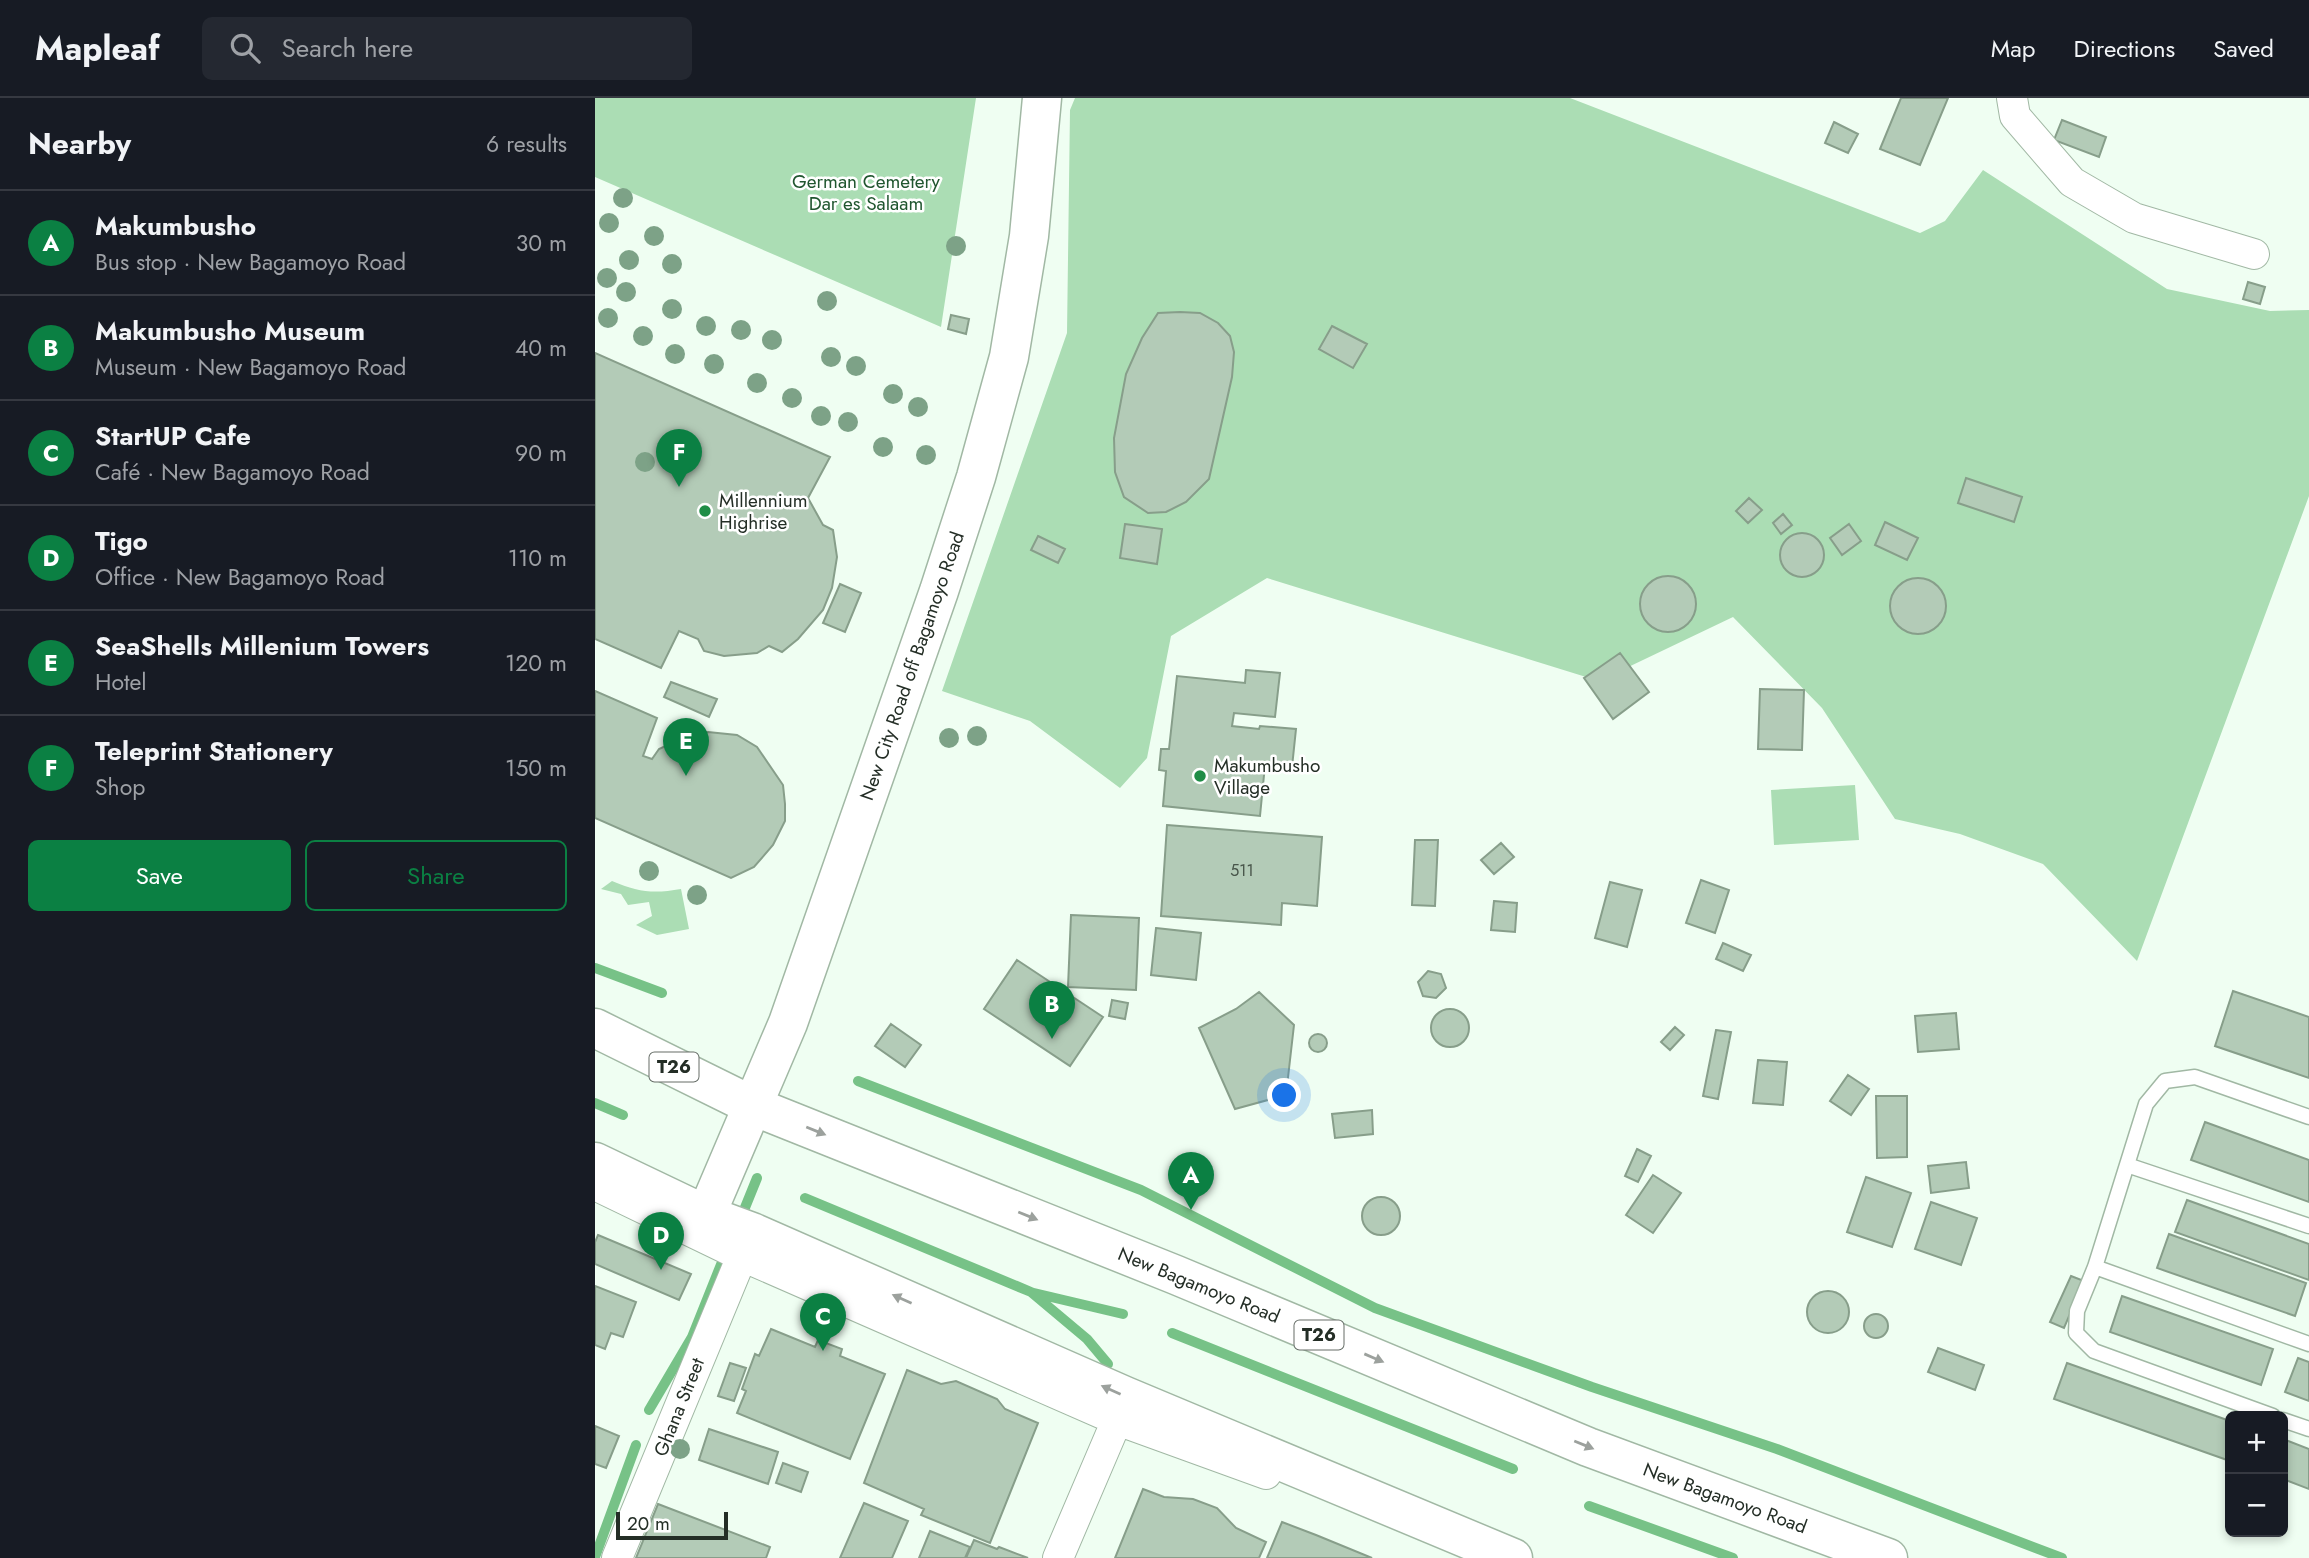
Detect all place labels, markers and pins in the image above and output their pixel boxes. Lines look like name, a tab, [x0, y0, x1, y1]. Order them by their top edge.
pin: F	[656, 429, 702, 487]
place label: Millennium Highrise	[719, 487, 808, 536]
marker: Millennium Highrise	[697, 503, 713, 519]
pin: E	[663, 718, 709, 776]
place label: Makumbusho Village	[1214, 752, 1320, 801]
marker: Makumbusho Village	[1192, 768, 1208, 784]
pin: B	[1029, 981, 1075, 1039]
pin: A	[1168, 1152, 1214, 1210]
pin: D	[638, 1212, 684, 1270]
pin: C	[800, 1293, 846, 1351]

